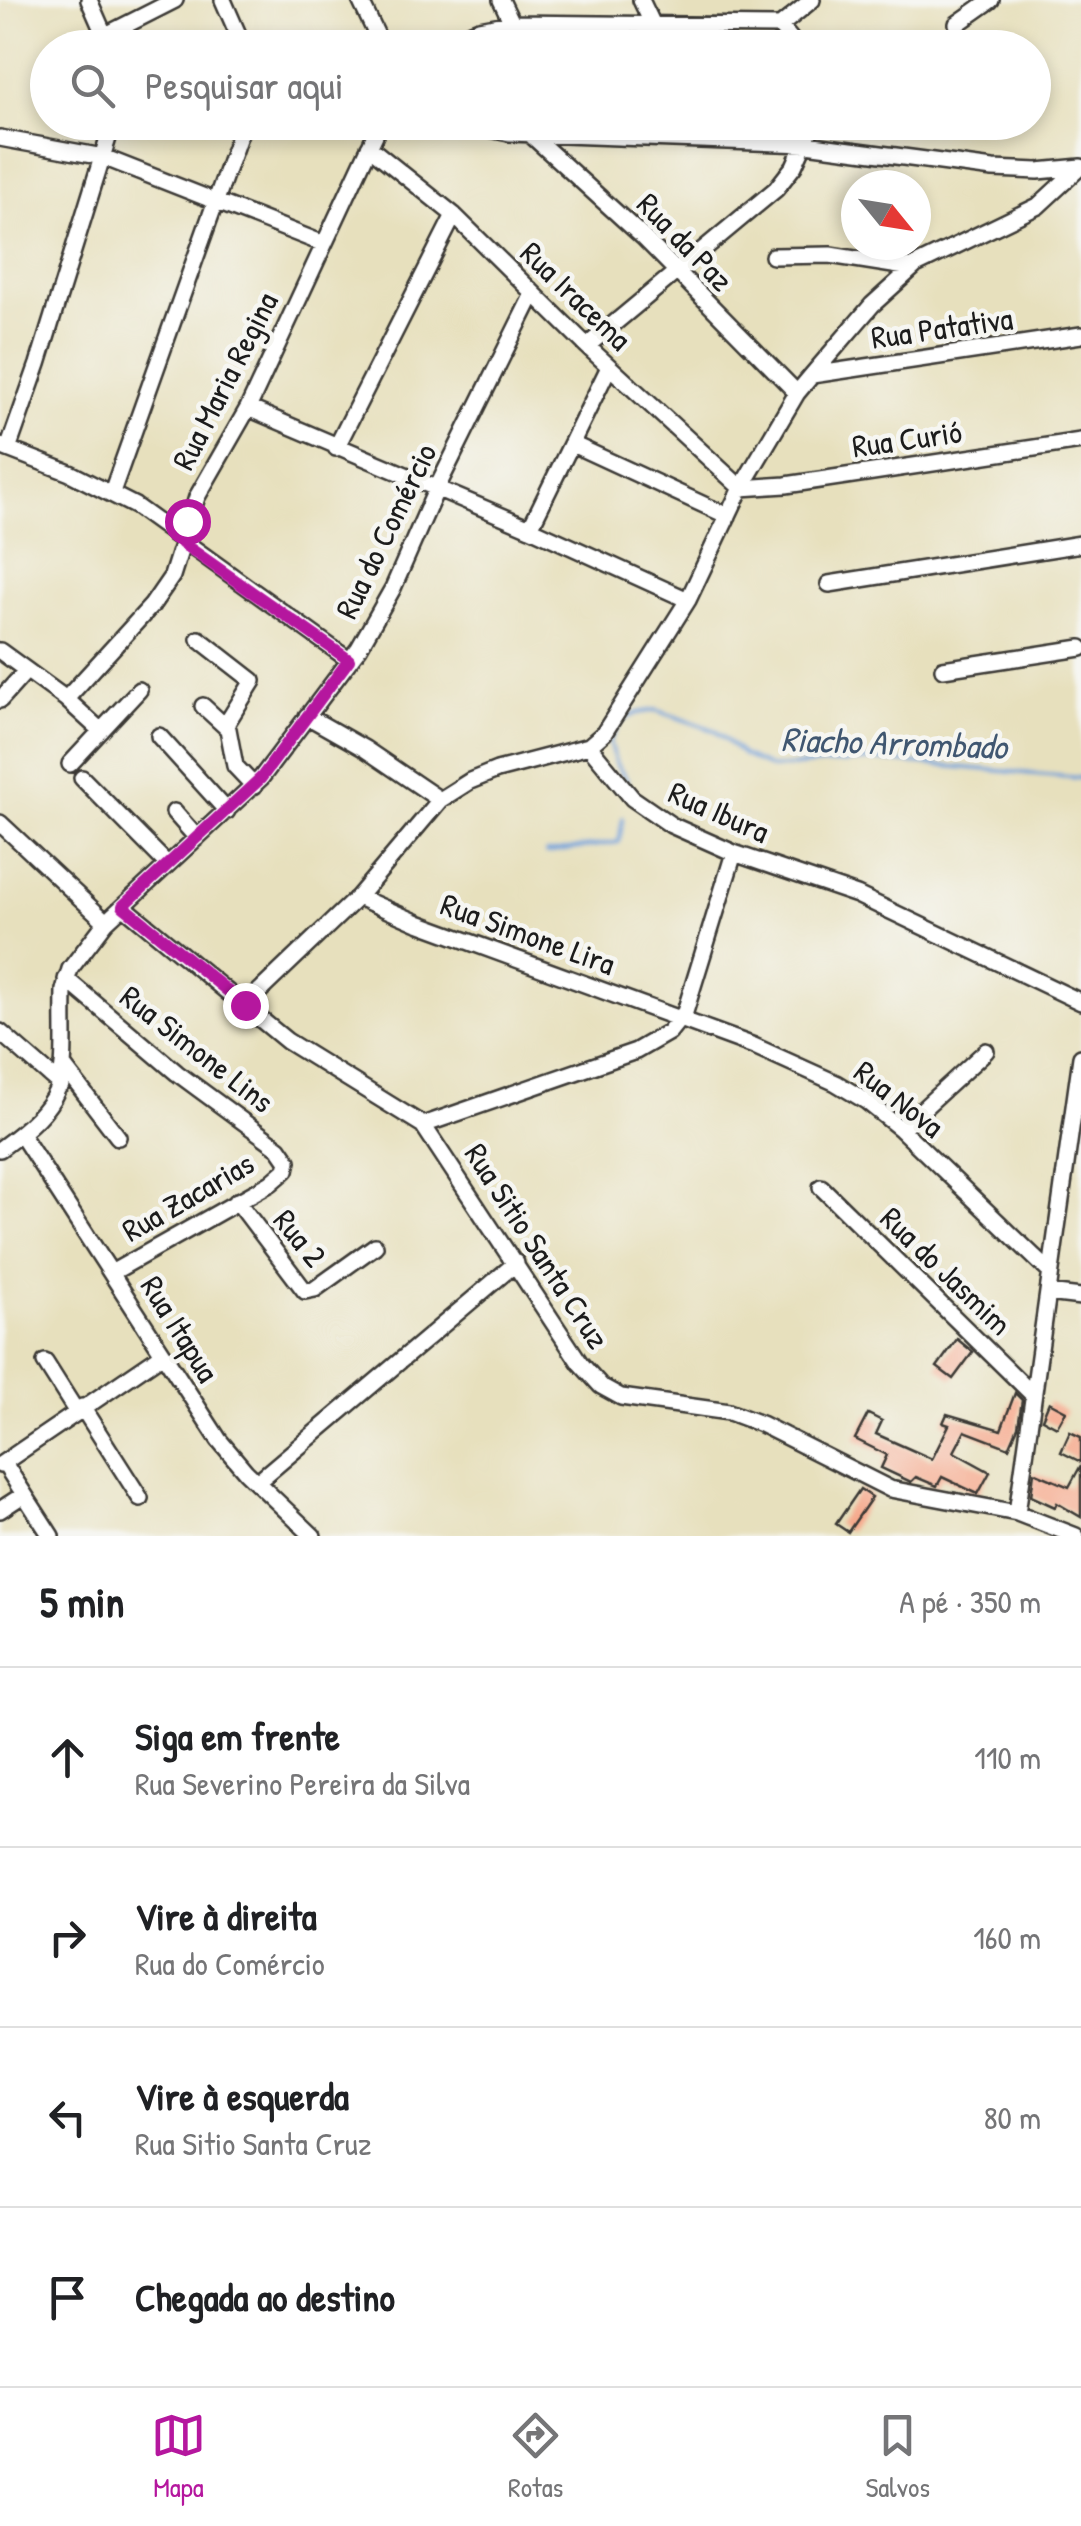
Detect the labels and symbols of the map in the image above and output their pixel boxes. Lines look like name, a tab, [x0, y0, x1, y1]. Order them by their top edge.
north arrow	[841, 170, 931, 260]
street label: Rua da Paz	[628, 183, 743, 300]
street label: Rua Iracema	[511, 232, 641, 359]
street label: Rua Maria Regina	[161, 285, 288, 477]
street label: Rua Patativa	[869, 296, 1015, 359]
street label: Rua Curió	[849, 410, 964, 467]
street label: Rua do Comércio	[325, 436, 446, 625]
route start	[165, 499, 211, 545]
water label: Riacho Arrombado	[780, 715, 1011, 770]
street label: Rua Ibura	[662, 770, 776, 853]
street label: Rua Simone Lira	[435, 882, 621, 985]
street label: Rua Simone Lins	[112, 975, 283, 1122]
route end	[223, 983, 269, 1029]
street label: Rua Nova	[846, 1050, 953, 1147]
street label: Rua Sitio Santa Cruz	[455, 1135, 620, 1357]
street label: Rua Zacarias	[114, 1142, 261, 1252]
street label: Rua do Jasmim	[871, 1197, 1021, 1344]
street label: Rua 2	[264, 1200, 337, 1275]
street label: Rua Itapua	[131, 1268, 230, 1390]

